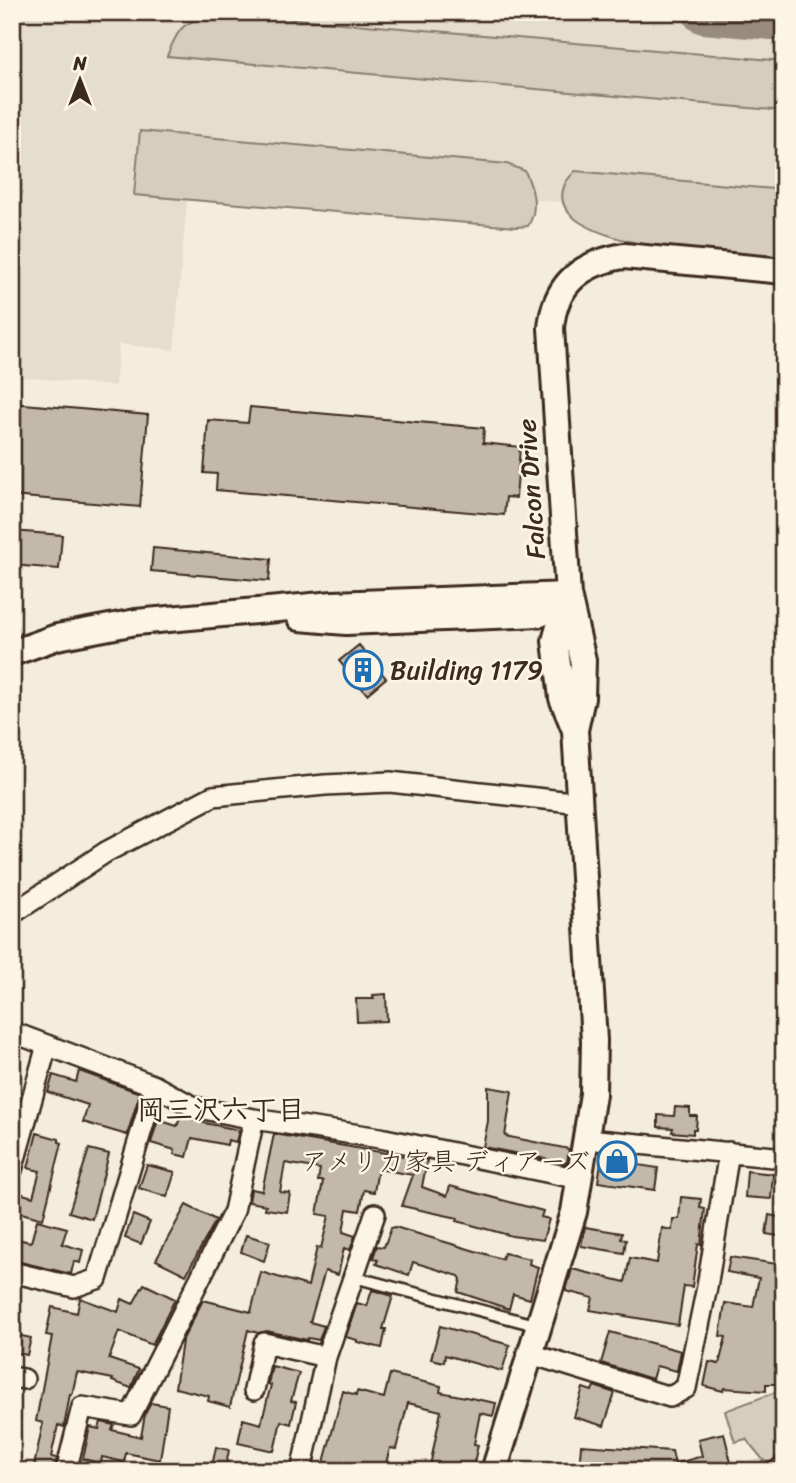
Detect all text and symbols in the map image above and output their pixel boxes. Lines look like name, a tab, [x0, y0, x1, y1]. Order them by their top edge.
north arrow	[46, 46, 116, 116]
text: N	[72, 47, 87, 80]
street label: Falcon Drive	[503, 417, 559, 561]
place label: Building 1179	[390, 647, 543, 693]
building icon: Building 1179	[342, 649, 384, 691]
district label: 岡三沢六丁目	[137, 1085, 305, 1134]
place label: アメリカ家具 ディアーズ	[301, 1138, 590, 1184]
shop icon: アメリカ家具 ディアーズ	[596, 1140, 638, 1182]

